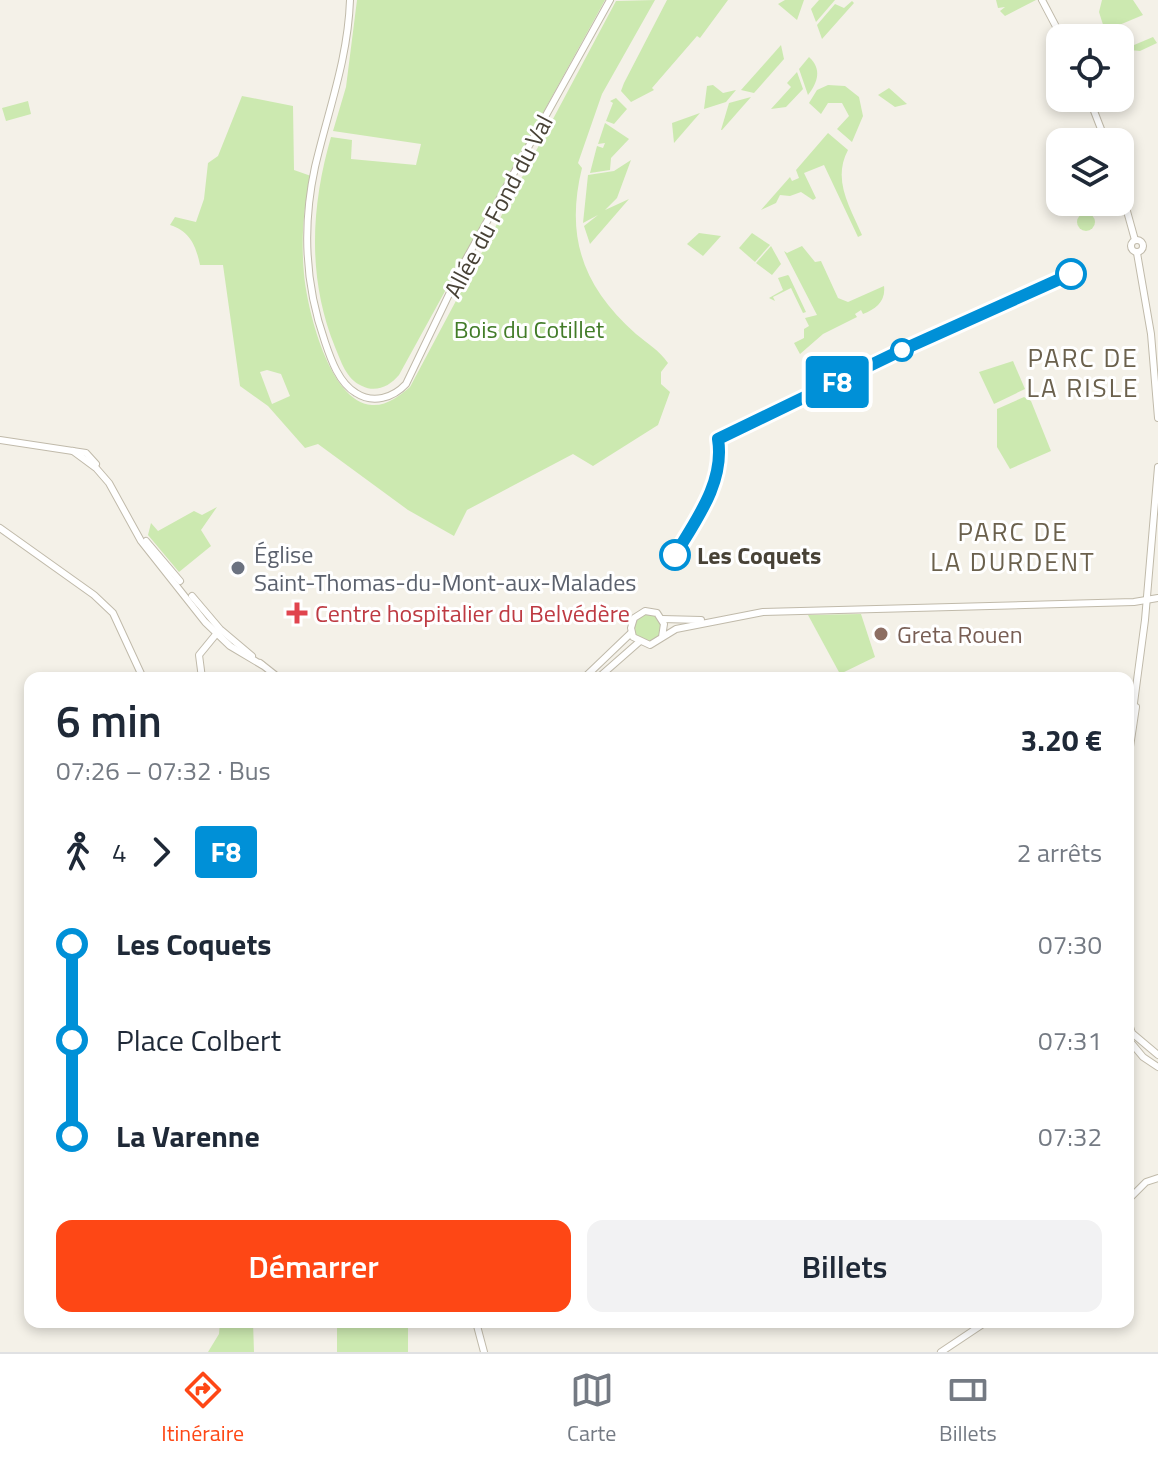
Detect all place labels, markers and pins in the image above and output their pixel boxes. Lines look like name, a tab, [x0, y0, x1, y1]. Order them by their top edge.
unlabelled marker	[1056, 259, 1086, 289]
unlabelled marker	[891, 339, 913, 361]
place label: Église Saint-Thomas-du-Mont-aux-Malades	[254, 536, 636, 600]
place label: Les Coquets	[697, 537, 821, 573]
marker: Les Coquets	[660, 540, 690, 570]
marker: Église Saint-Thomas-du-Mont-aux-Malades	[229, 559, 247, 577]
place label: Centre hospitalier du Belvédère	[315, 595, 630, 631]
marker: Centre hospitalier du Belvédère	[286, 602, 308, 624]
place label: Greta Rouen	[897, 616, 1023, 652]
marker: Greta Rouen	[872, 625, 890, 643]

